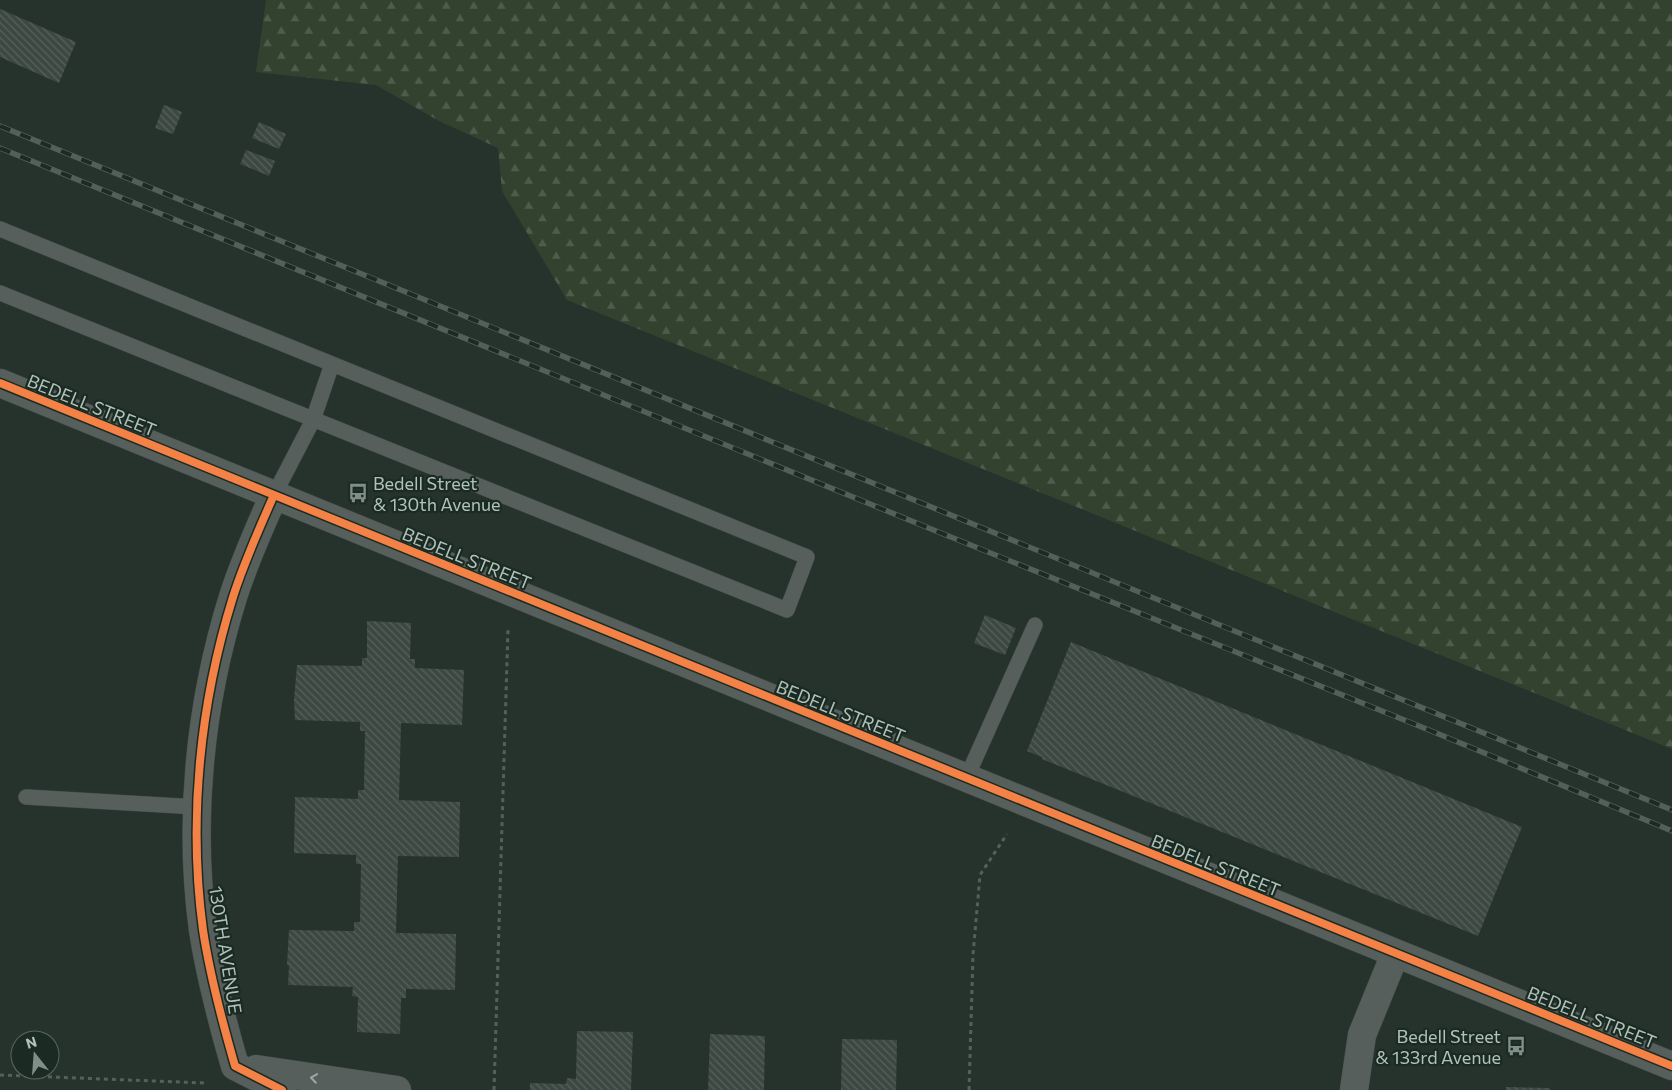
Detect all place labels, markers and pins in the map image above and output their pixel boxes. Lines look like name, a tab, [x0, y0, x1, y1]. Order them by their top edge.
place label: Bedell Street & 130th Avenue	[373, 472, 501, 515]
bus stop icon: Bedell Street & 130th Avenue	[347, 482, 369, 504]
place label: Bedell Street & 133rd Avenue	[1375, 1025, 1501, 1068]
bus stop icon: Bedell Street & 133rd Avenue	[1505, 1035, 1527, 1057]

